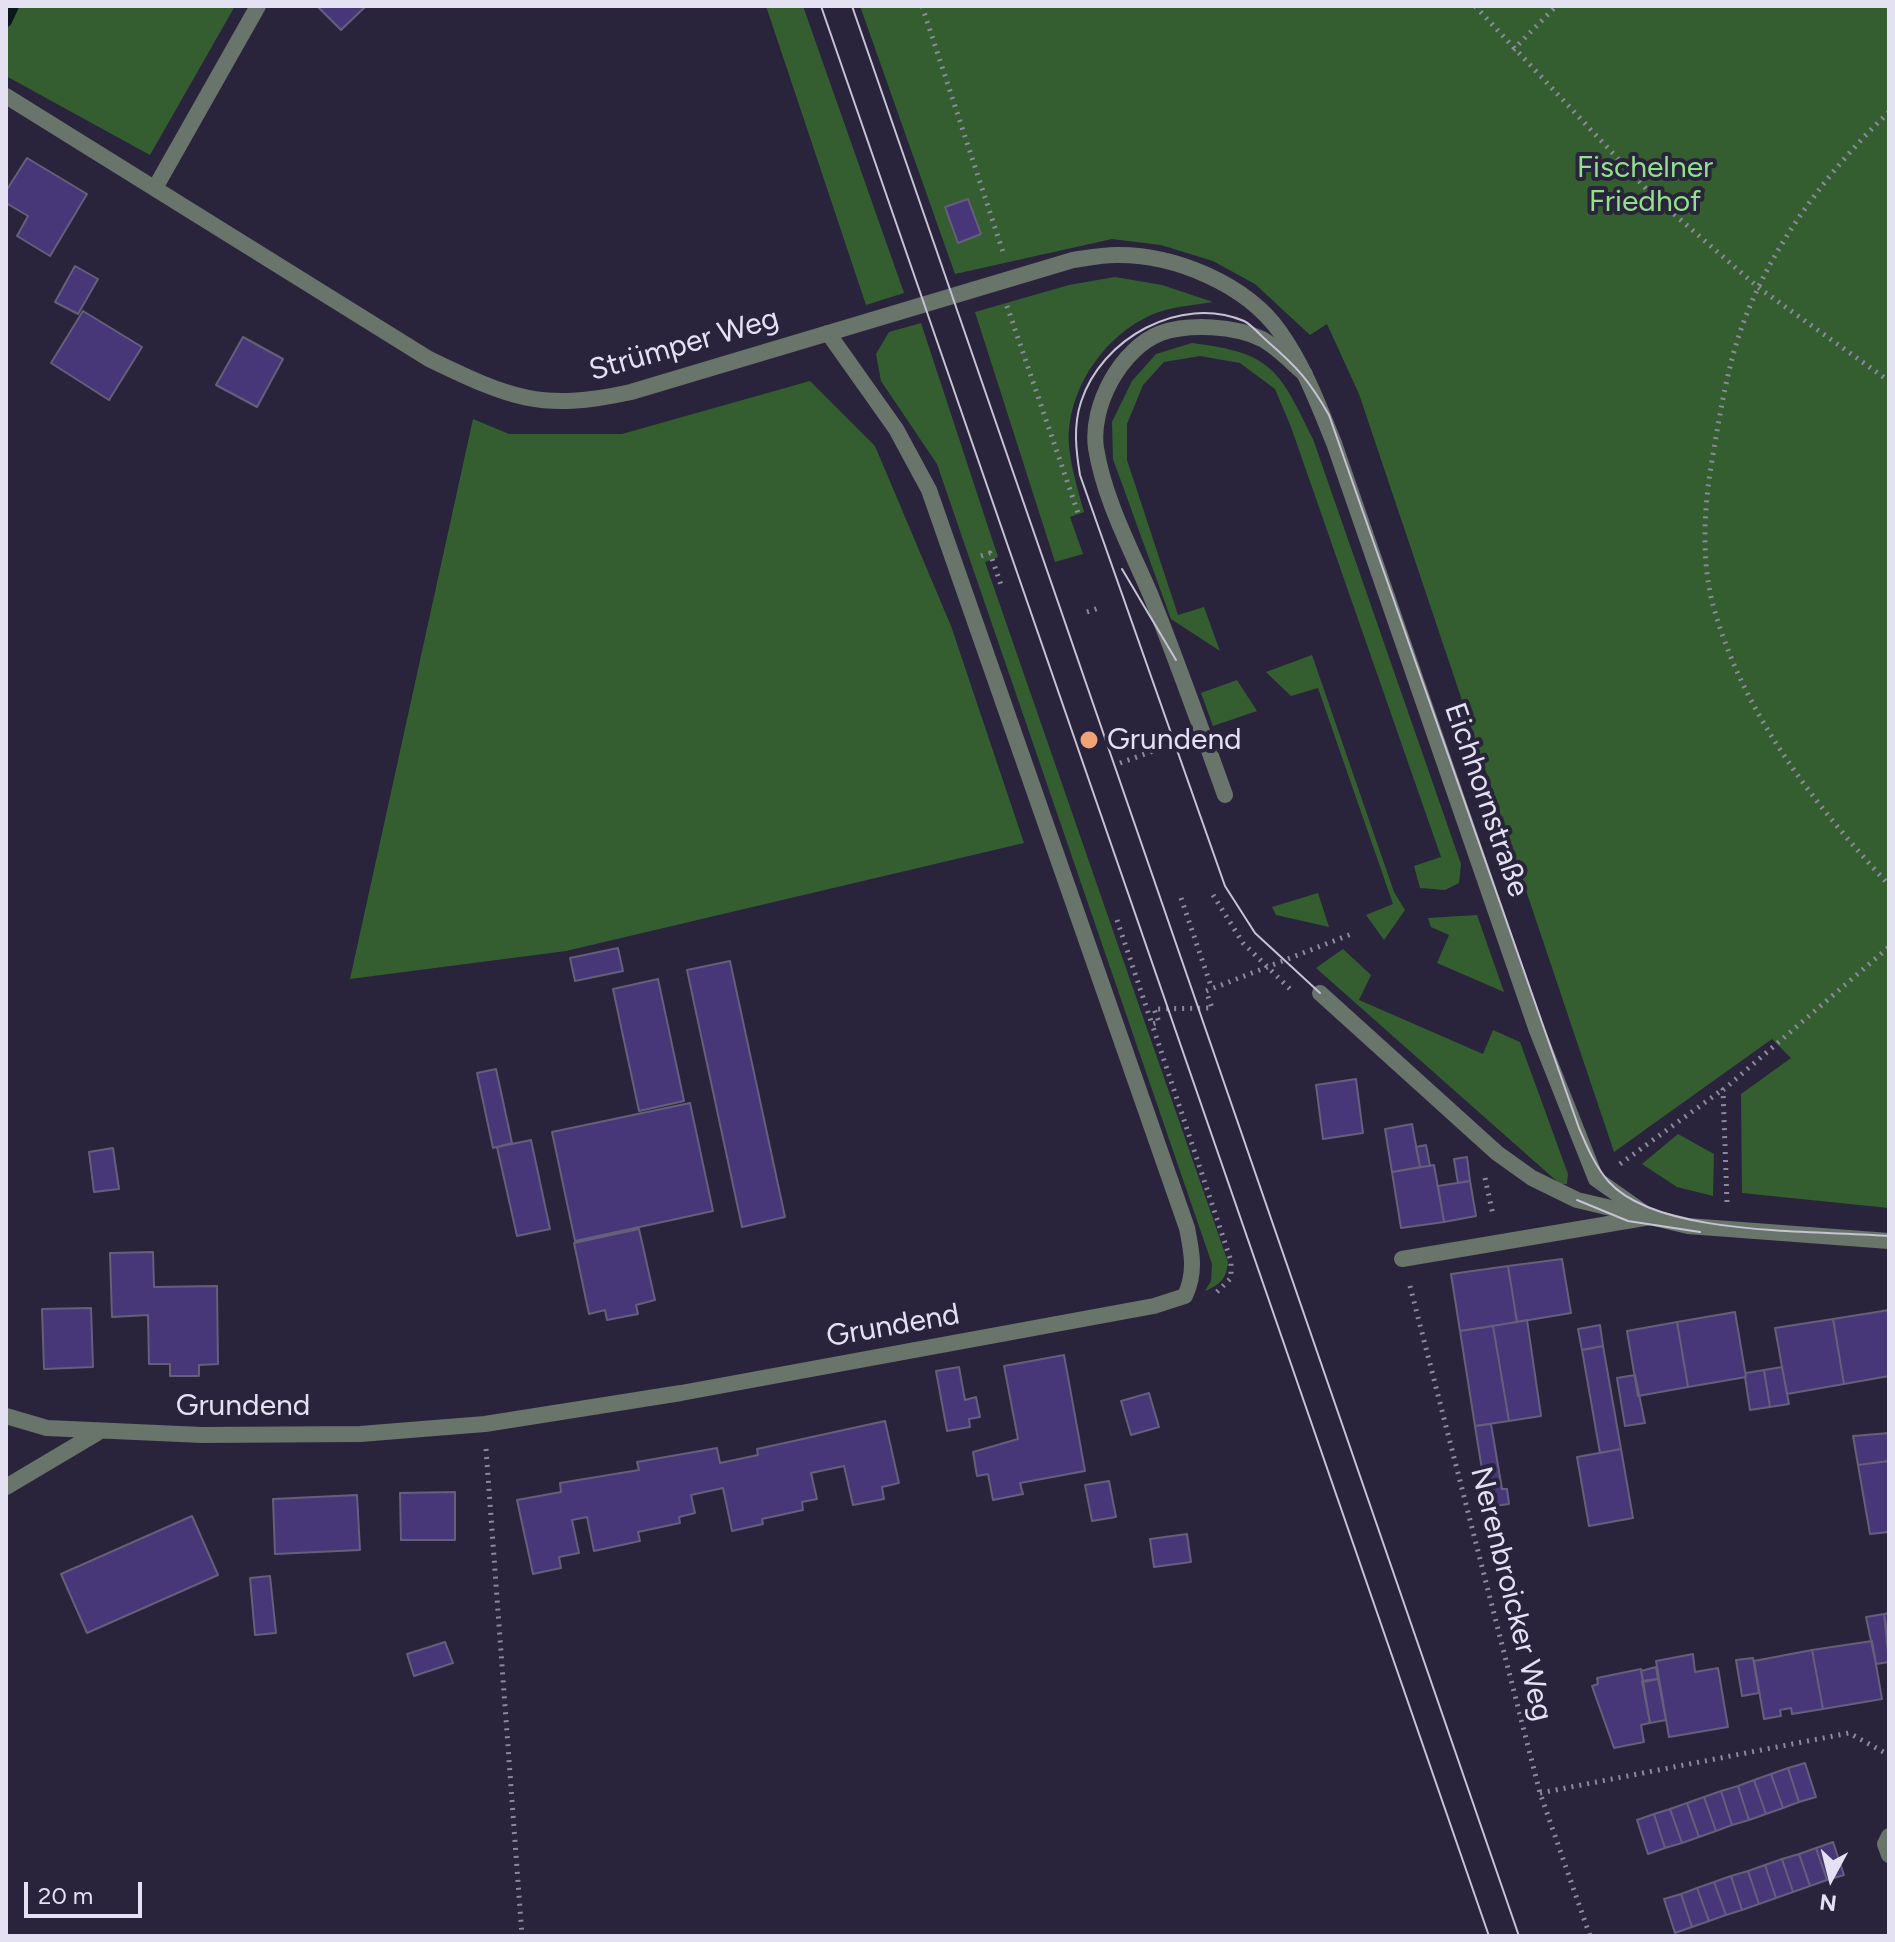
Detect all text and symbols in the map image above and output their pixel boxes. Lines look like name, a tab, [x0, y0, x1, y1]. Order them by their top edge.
park label: Fischelner Friedhof	[1577, 150, 1713, 220]
street label: Strümper Weg	[585, 301, 783, 389]
street label: Eichhornstraße	[1436, 698, 1536, 902]
place label: Grundend	[1107, 722, 1242, 758]
marker: Grundend	[1078, 729, 1100, 751]
street label: Grundend	[824, 1297, 962, 1355]
street label: Grundend	[176, 1388, 310, 1424]
street label: Nerenbroicker Weg	[1462, 1463, 1560, 1725]
north arrow	[1791, 1838, 1871, 1918]
scale bar	[28, 1866, 146, 1916]
text: 20 m	[38, 1881, 93, 1910]
text: N	[1818, 1888, 1838, 1917]

